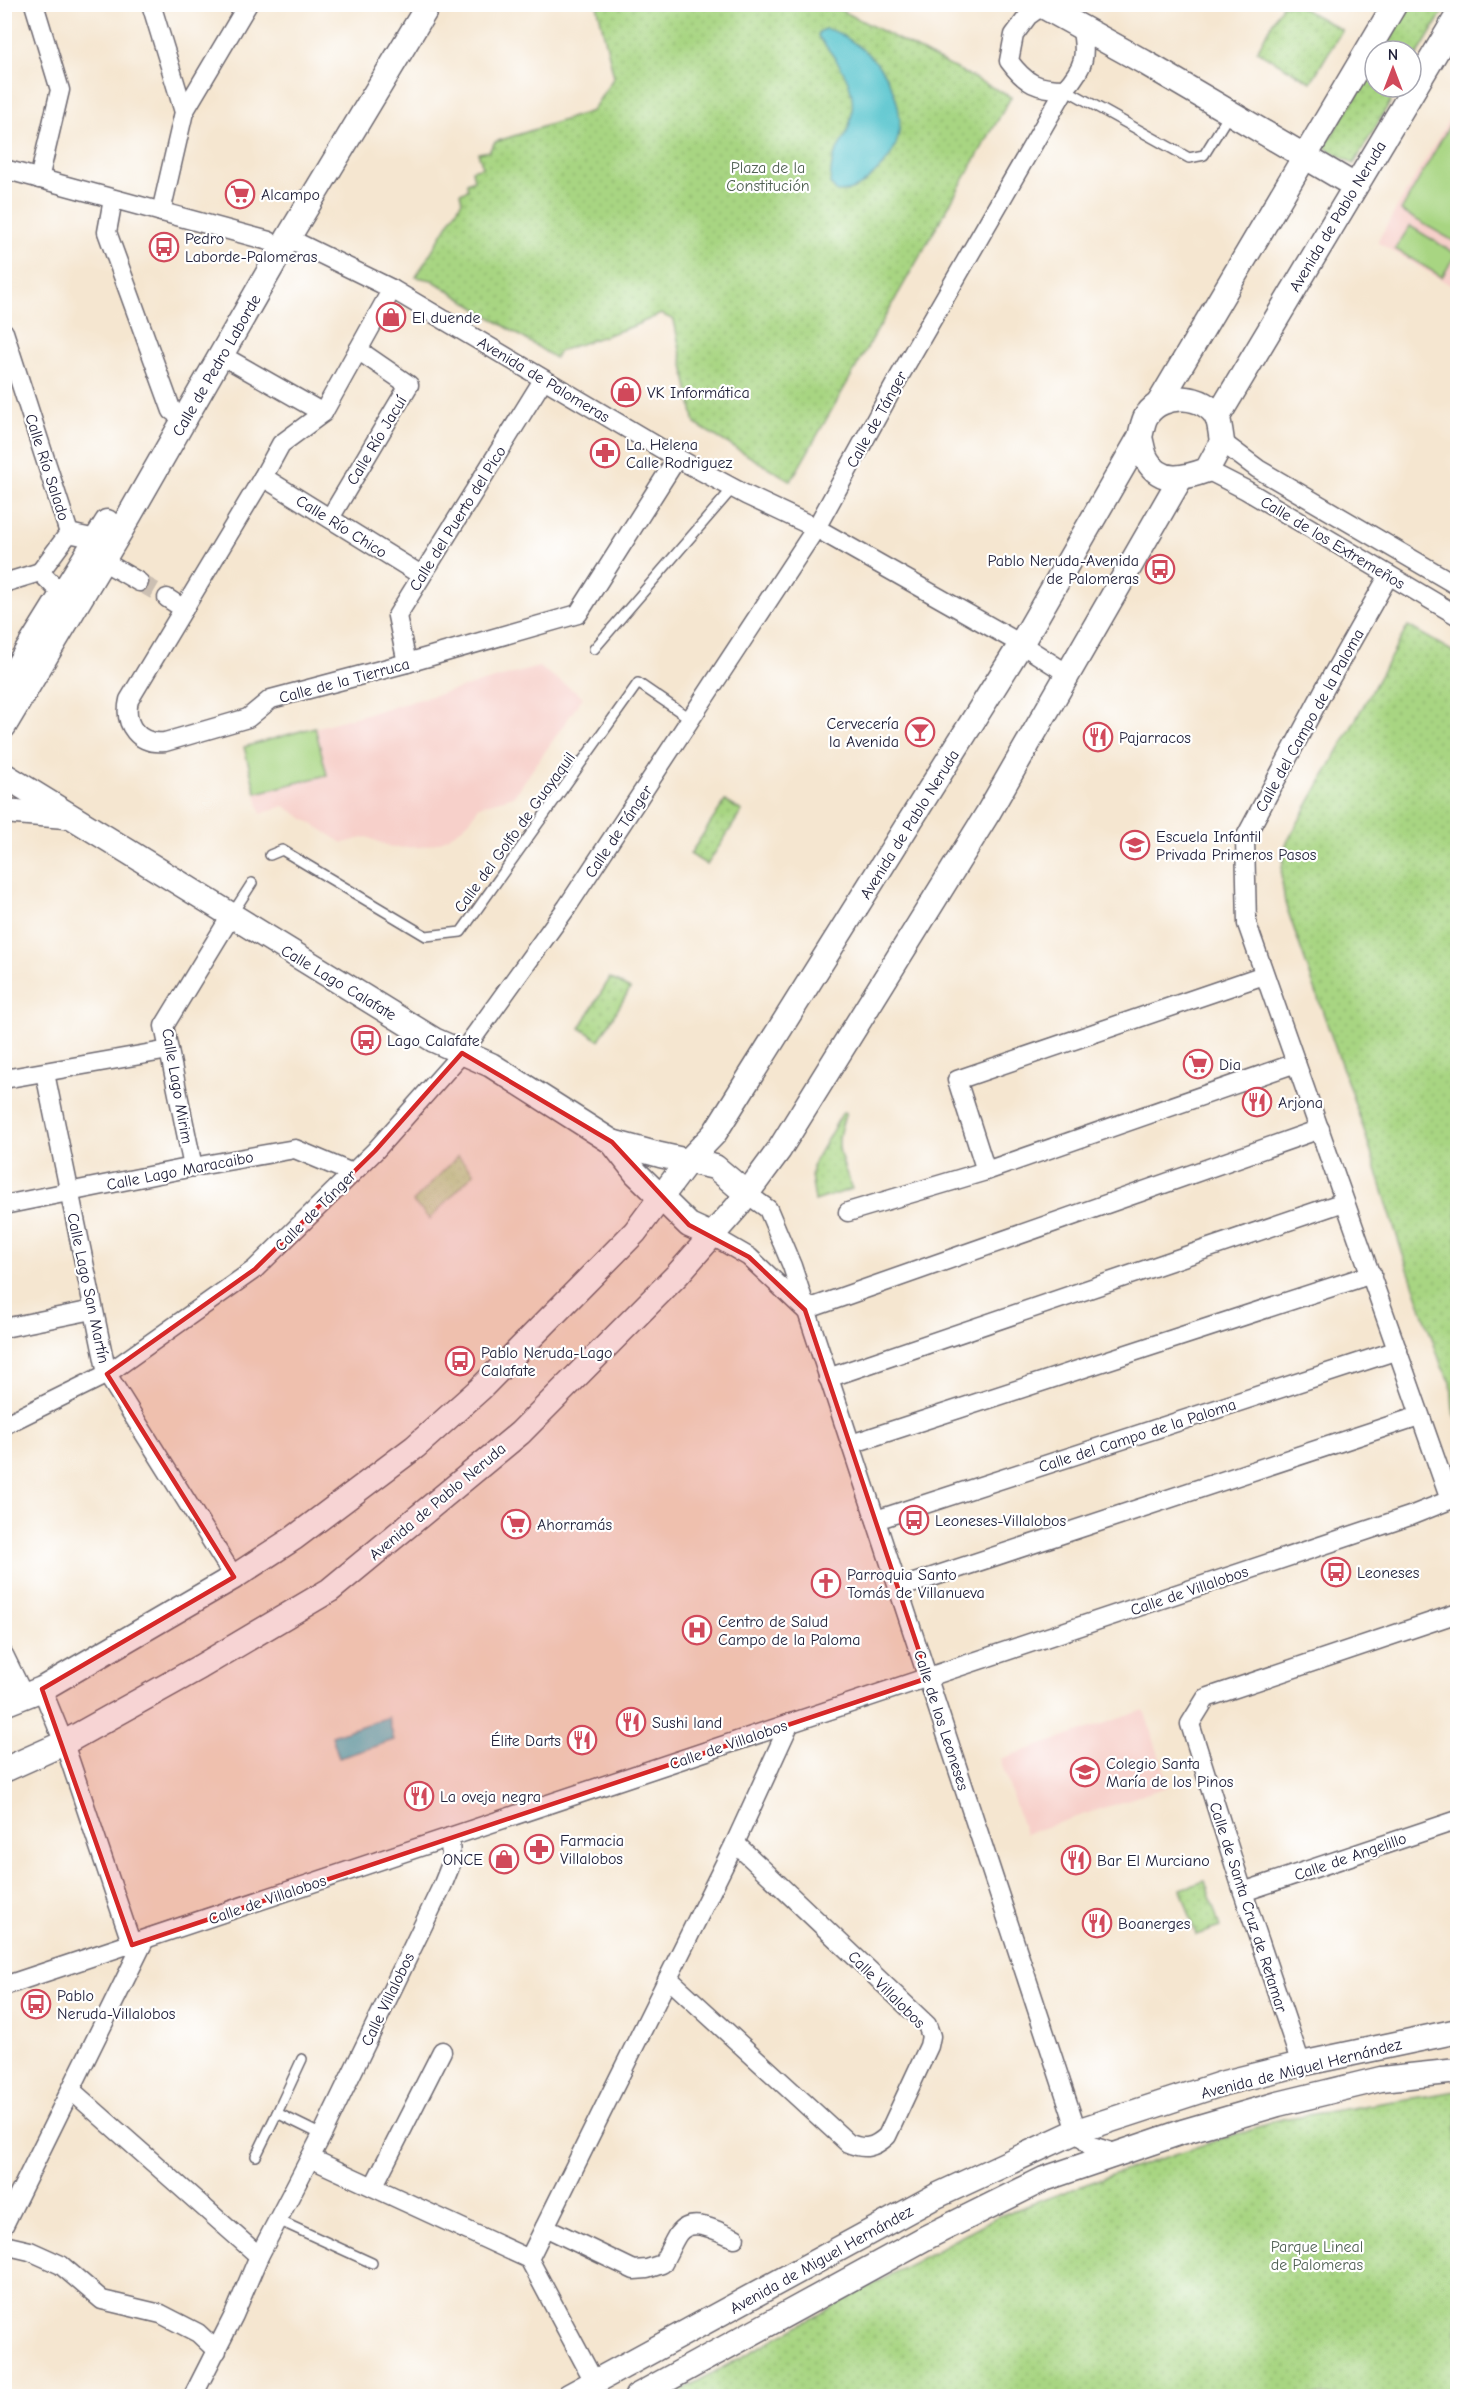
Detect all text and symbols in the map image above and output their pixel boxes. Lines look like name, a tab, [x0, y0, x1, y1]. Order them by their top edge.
north arrow	[1363, 39, 1423, 99]
text: N	[1388, 46, 1398, 64]
street label: Avenida de Pablo Neruda	[1286, 138, 1390, 295]
park label: Plaza de la Constitución	[726, 159, 810, 195]
supermarket icon: Alcampo	[224, 178, 256, 210]
place label: Alcampo	[261, 186, 320, 204]
place label: Pedro Laborde-Palomeras	[185, 230, 318, 266]
bus stop icon: Pedro Laborde-Palomeras	[148, 231, 180, 263]
street label: Calle de Pedro Laborde	[169, 292, 265, 439]
shop icon: El duende	[375, 301, 407, 333]
place label: El duende	[412, 309, 481, 327]
street label: Avenida de Palomeras	[474, 333, 613, 427]
street label: Calle de Tánger	[843, 367, 911, 471]
shop icon: VK Informática	[610, 376, 642, 408]
place label: VK Informática	[647, 384, 750, 402]
street label: Calle Río Jacuí	[343, 392, 411, 488]
street label: Calle Río Salado	[21, 412, 73, 523]
place label: La. Helena Calle Rodriguez	[626, 436, 732, 472]
pharmacy icon: La. Helena Calle Rodriguez	[589, 437, 621, 469]
street label: Calle del Puerto del Pico	[406, 443, 510, 594]
street label: Calle Río Chico	[293, 492, 390, 562]
street label: Calle de los Extremeños	[1257, 493, 1408, 593]
place label: Pablo Neruda-Avenida de Palomeras	[987, 552, 1139, 588]
bus stop icon: Pablo Neruda-Avenida de Palomeras	[1144, 553, 1176, 585]
street label: Calle del Campo de la Paloma	[1252, 626, 1368, 815]
street label: Calle de la Tierruca	[277, 655, 411, 707]
place label: Cervecería la Avenida	[826, 715, 899, 751]
bar icon: Cervecería la Avenida	[904, 716, 936, 748]
restaurant icon: Pajarracos	[1082, 721, 1114, 753]
place label: Pajarracos	[1119, 729, 1191, 747]
street label: Avenida de Pablo Neruda	[857, 747, 963, 902]
street label: Calle del Golfo de Guayaquil	[451, 749, 579, 916]
street label: Calle de Tánger	[581, 781, 657, 881]
place label: Escuela Infantil Privada Primeros Pasos	[1156, 828, 1317, 864]
school or university icon: Escuela Infantil Privada Primeros Pasos	[1119, 829, 1151, 861]
street label: Calle Lago Calafate	[278, 941, 399, 1024]
bus stop icon: Lago Calafate	[350, 1024, 382, 1056]
street label: Calle Lago Mirim	[158, 1027, 196, 1145]
place label: Lago Calafate	[387, 1032, 480, 1050]
supermarket icon: Dia	[1182, 1048, 1214, 1080]
place label: Dia	[1219, 1056, 1241, 1074]
restaurant icon: Arjona	[1241, 1086, 1273, 1118]
place label: Arjona	[1278, 1094, 1323, 1112]
street label: Calle Lago Maracaibo	[105, 1148, 255, 1194]
street label: Calle de Tánger	[271, 1166, 361, 1255]
street label: Calle Lago San Martín	[63, 1211, 113, 1365]
place label: Pablo Neruda-Lago Calafate	[481, 1344, 613, 1380]
bus stop icon: Pablo Neruda-Lago Calafate	[444, 1345, 476, 1377]
street label: Calle del Campo de la Paloma	[1036, 1396, 1238, 1476]
street label: Avenida de Pablo Neruda	[366, 1439, 509, 1564]
bus stop icon: Leoneses-Villalobos	[898, 1504, 930, 1536]
supermarket icon: Ahorramás	[500, 1508, 532, 1540]
place label: Leoneses-Villalobos	[935, 1512, 1066, 1530]
place label: Ahorramás	[537, 1516, 612, 1534]
bus stop icon: Leoneses	[1320, 1556, 1352, 1588]
street label: Calle de Villalobos	[1128, 1562, 1251, 1620]
place label: Leoneses	[1357, 1564, 1420, 1582]
place label: Parroquia Santo Tomás de Villanueva	[847, 1566, 985, 1602]
church icon: Parroquia Santo Tomás de Villanueva	[810, 1567, 842, 1599]
place label: Centro de Salud Campo de la Paloma	[718, 1613, 861, 1649]
hospital icon: Centro de Salud Campo de la Paloma	[681, 1614, 713, 1646]
street label: Calle de los Leoneses	[910, 1648, 972, 1793]
restaurant icon: Sushi land	[615, 1706, 647, 1738]
place label: Sushi land	[652, 1714, 722, 1732]
street label: Calle de Villalobos	[667, 1716, 790, 1774]
restaurant icon: Élite Darts	[566, 1724, 598, 1756]
place label: Élite Darts	[491, 1731, 561, 1750]
place label: Colegio Santa María de los Pinos	[1106, 1755, 1234, 1791]
school or university icon: Colegio Santa María de los Pinos	[1069, 1756, 1101, 1788]
restaurant icon: La oveja negra	[403, 1780, 435, 1812]
place label: La oveja negra	[440, 1788, 541, 1806]
street label: Calle de Santa Cruz de Retamar	[1205, 1800, 1291, 2015]
street label: Calle de Angelillo	[1292, 1829, 1409, 1885]
place label: Farmacia Villalobos	[560, 1832, 624, 1868]
pharmacy icon: Farmacia Villalobos	[523, 1833, 555, 1865]
shop icon: ONCE	[488, 1843, 520, 1875]
restaurant icon: Bar El Murciano	[1060, 1844, 1092, 1876]
place label: ONCE	[443, 1851, 483, 1869]
place label: Bar El Murciano	[1097, 1852, 1210, 1870]
street label: Calle de Villalobos	[206, 1871, 329, 1929]
restaurant icon: Boanerges	[1081, 1907, 1113, 1939]
place label: Boanerges	[1118, 1915, 1191, 1933]
street label: Calle Villalobos	[844, 1947, 929, 2032]
street label: Calle Villalobos	[358, 1950, 418, 2049]
place label: Pablo Neruda-Villalobos	[57, 1987, 176, 2023]
bus stop icon: Pablo Neruda-Villalobos	[20, 1988, 52, 2020]
street label: Avenida de Miguel Hernández	[1199, 2035, 1403, 2103]
street label: Avenida de Miguel Hernández	[727, 2202, 916, 2318]
park label: Parque Lineal de Palomeras	[1271, 2238, 1364, 2274]

